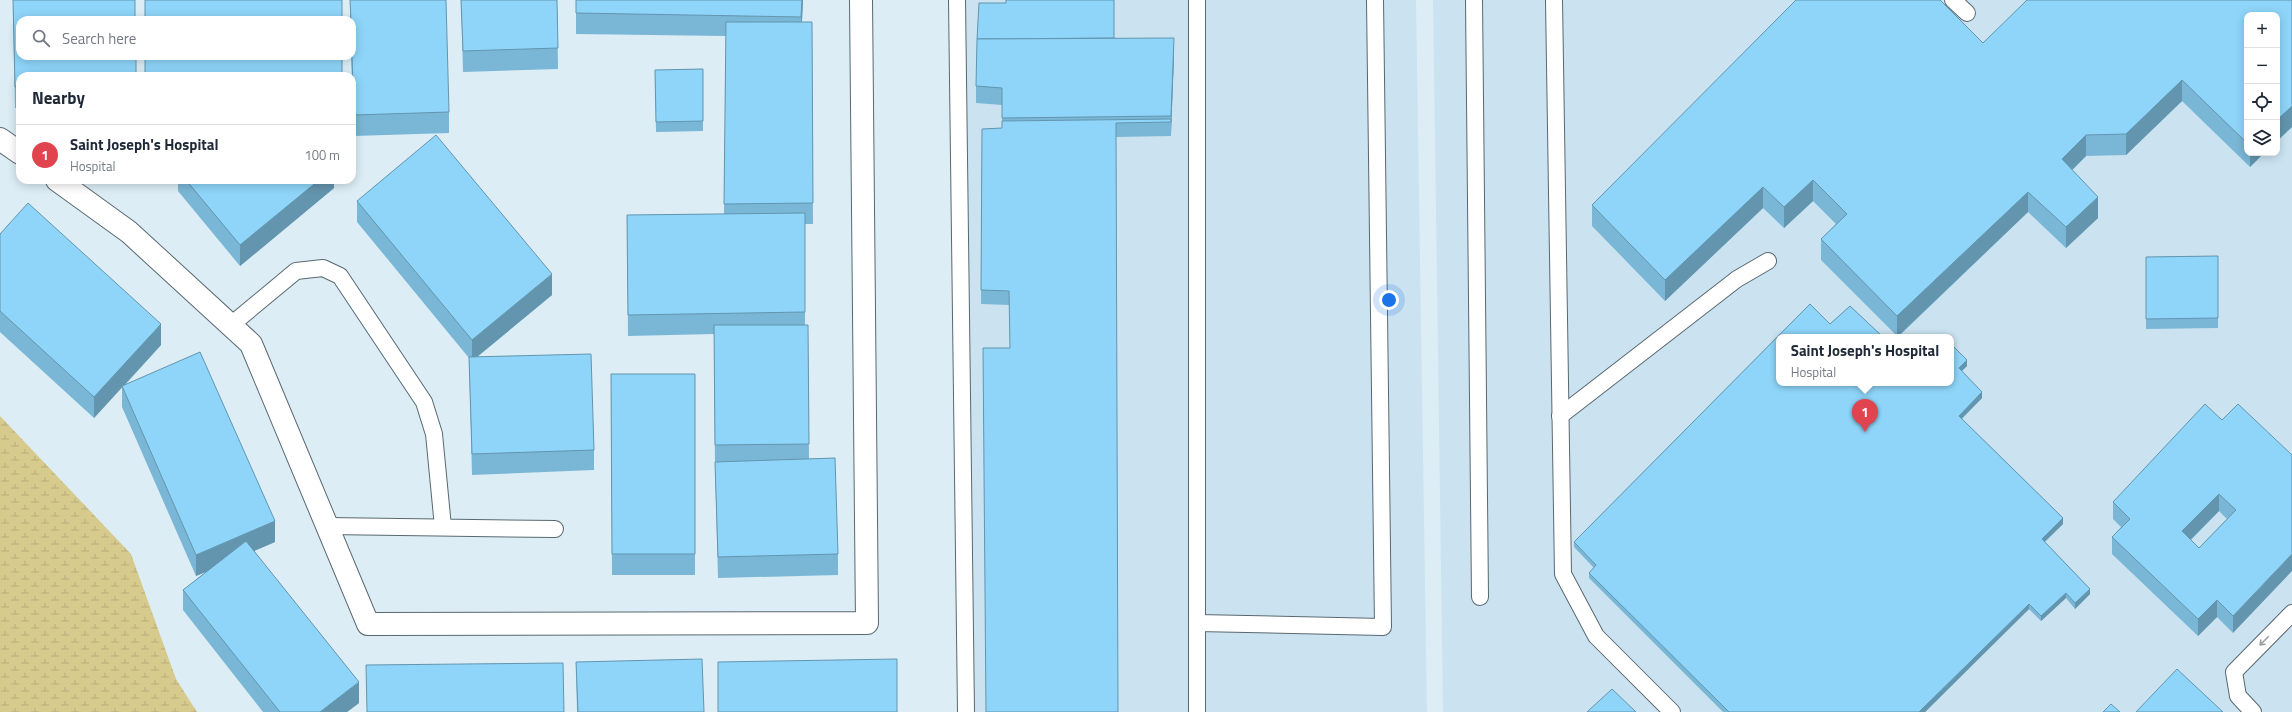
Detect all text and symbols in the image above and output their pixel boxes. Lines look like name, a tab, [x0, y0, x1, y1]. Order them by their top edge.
map controls	[2244, 12, 2280, 156]
button: +	[2244, 12, 2280, 48]
search box	[16, 16, 356, 60]
icon: search	[30, 27, 52, 49]
text: Search here	[62, 27, 136, 50]
button: −	[2244, 48, 2280, 84]
button: locate	[2244, 84, 2280, 120]
text: Nearby	[32, 85, 85, 111]
button: layers	[2244, 120, 2280, 156]
text: Saint Joseph's Hospital	[70, 133, 219, 156]
text: 1	[41, 145, 49, 165]
text: 100 m	[304, 145, 340, 165]
text: Hospital	[70, 156, 115, 176]
your location	[1379, 290, 1399, 310]
popup	[1776, 334, 1954, 386]
text: Saint Joseph's Hospital	[1791, 339, 1939, 362]
text: Hospital	[1791, 362, 1836, 382]
pin: 1	[1852, 399, 1878, 432]
one-way arrow	[2260, 636, 2269, 646]

